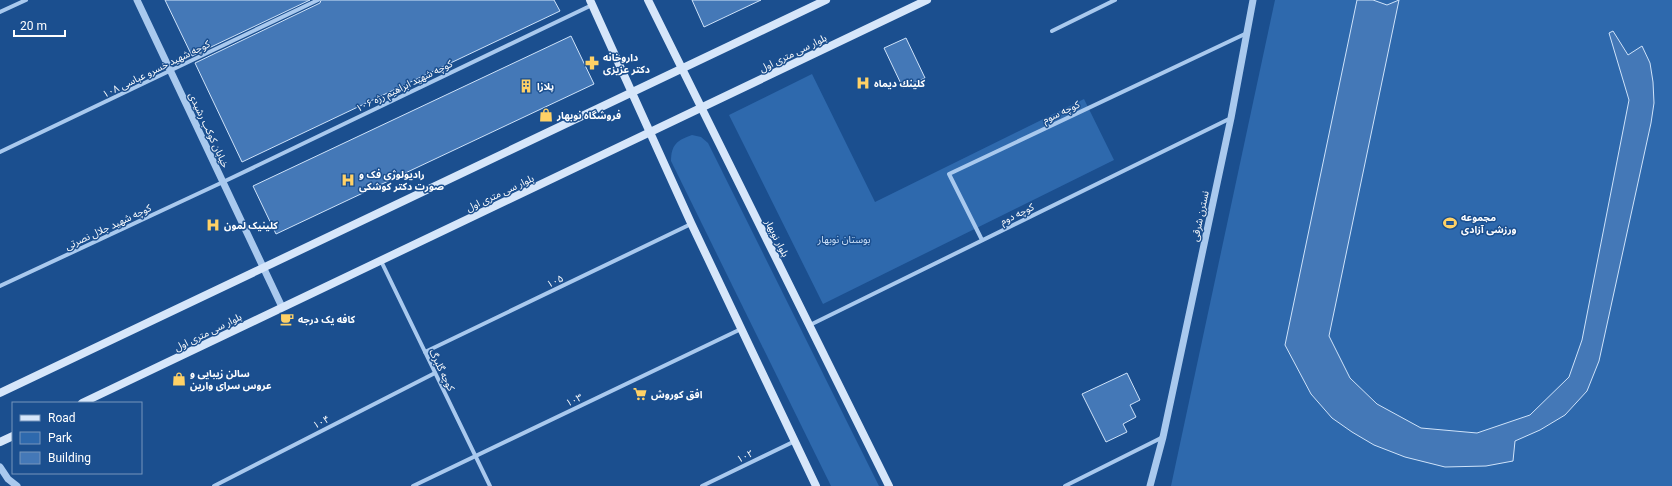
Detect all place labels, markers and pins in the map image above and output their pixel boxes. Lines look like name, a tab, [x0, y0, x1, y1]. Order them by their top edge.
place label: داروخانه دکتر عزیزی	[603, 52, 650, 76]
pharmacy icon: داروخانه دکتر عزیزی	[584, 55, 600, 71]
hospital icon: كلينك ديماه	[855, 75, 871, 91]
building icon: پلازا	[518, 78, 534, 94]
place label: كلينك ديماه	[874, 78, 925, 90]
place label: پلازا	[537, 81, 554, 93]
shop icon: فروشگاه نوبهار	[538, 107, 554, 123]
place label: فروشگاه نوبهار	[556, 109, 621, 122]
place label: رادیولوژی فک و صورت دکتر کوشکی	[359, 168, 444, 193]
hospital icon: رادیولوژی فک و صورت دکتر کوشکی	[340, 172, 356, 188]
place label: مجموعه ورزشی آزادی	[1461, 212, 1517, 236]
sports icon: مجموعه ورزشی آزادی	[1442, 215, 1458, 231]
hospital icon: کلینیک لمون	[205, 217, 221, 233]
place label: کلینیک لمون	[224, 220, 278, 232]
cafe icon: کافه یک درجه	[279, 311, 295, 327]
place label: کافه یک درجه	[298, 313, 356, 326]
place label: سالن زیبایی‌ و عروس سرای وارین	[190, 368, 272, 392]
shop icon: سالن زیبایی‌ و عروس سرای وارین	[171, 371, 187, 387]
supermarket icon: افق کوروش	[632, 386, 648, 402]
place label: افق کوروش	[651, 388, 703, 401]

